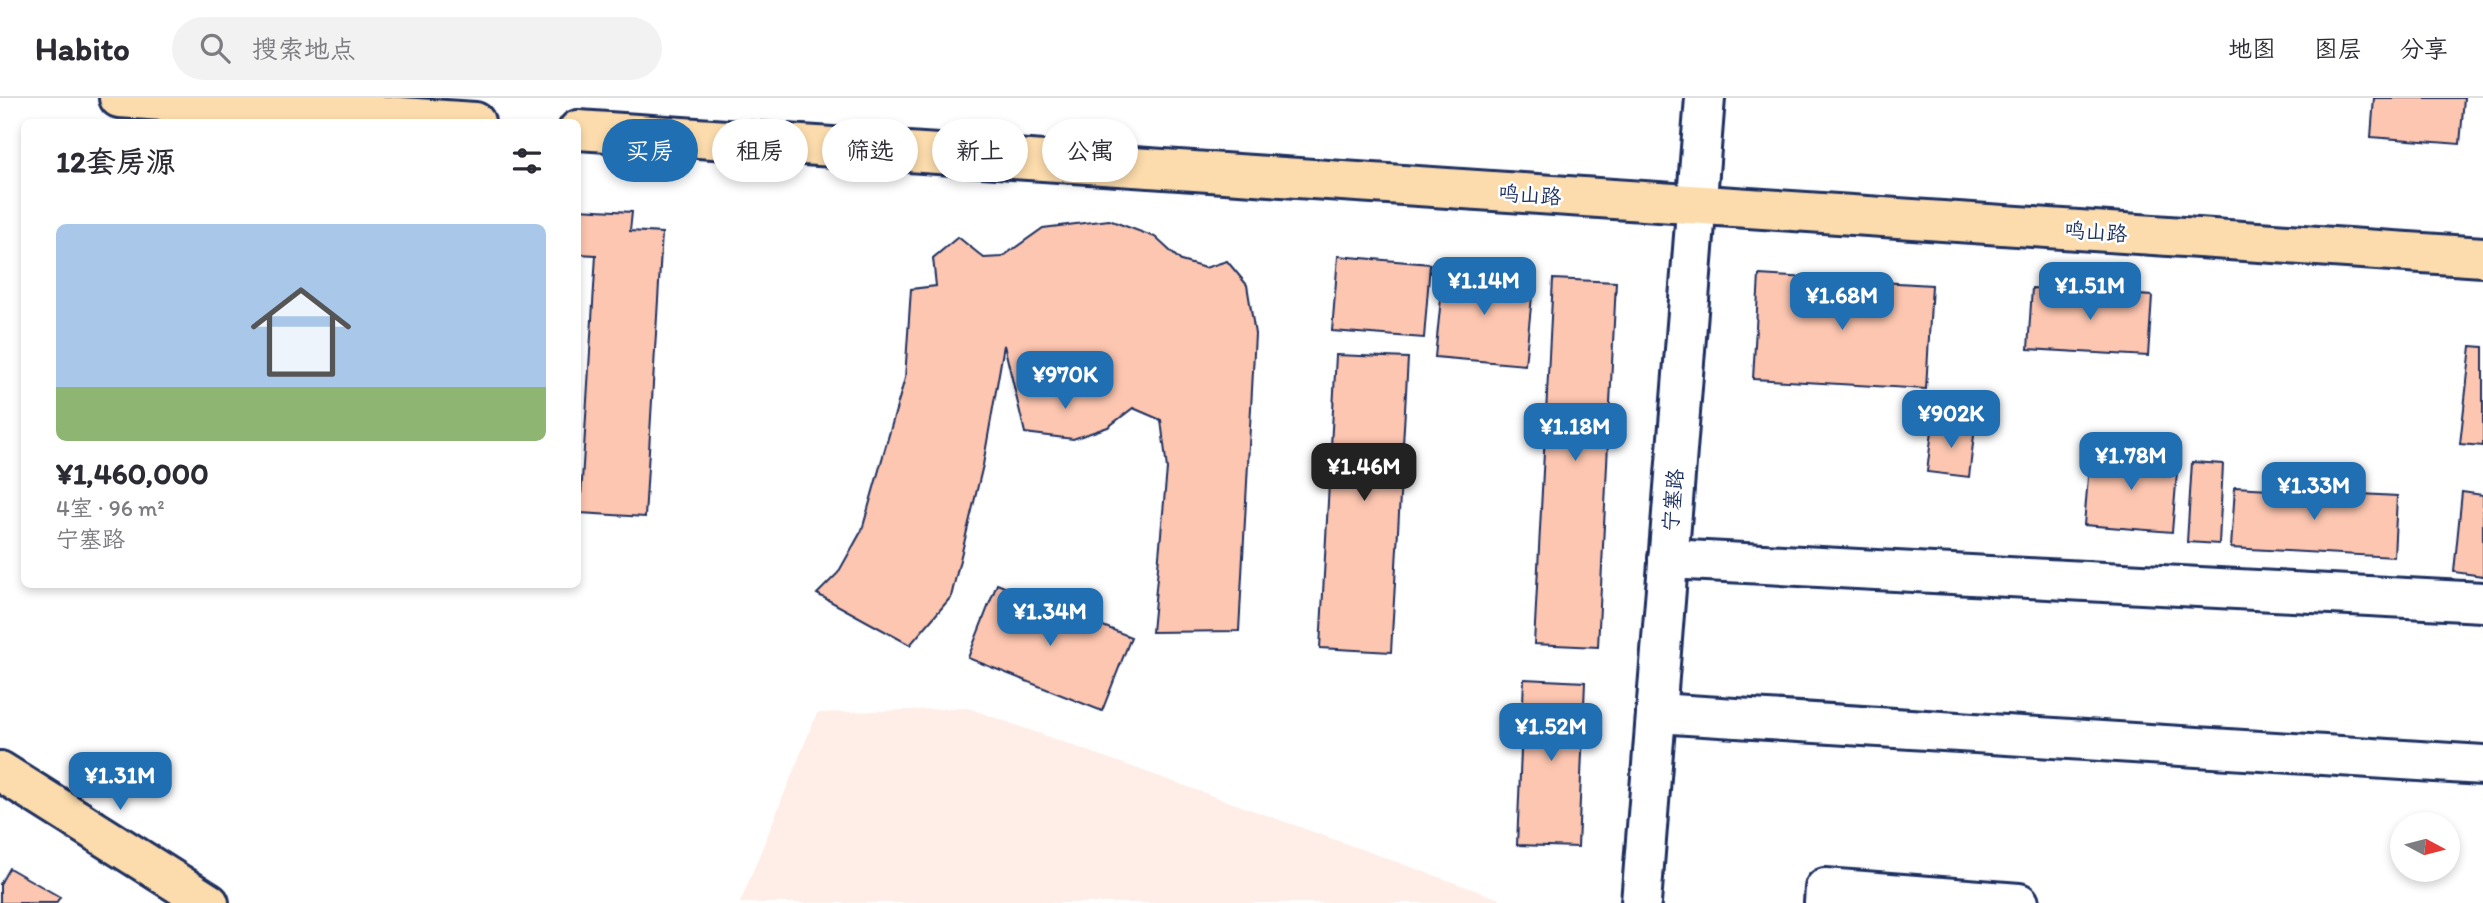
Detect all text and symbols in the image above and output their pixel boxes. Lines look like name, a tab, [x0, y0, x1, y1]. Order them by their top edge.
search box	[172, 17, 662, 80]
text: Habito	[35, 29, 130, 68]
icon: search	[196, 29, 234, 67]
text: 搜索地点	[252, 33, 356, 65]
text: 地图	[2228, 34, 2276, 63]
text: 图层	[2314, 34, 2362, 63]
text: 分享	[2400, 34, 2448, 63]
chip: 买房	[602, 119, 698, 182]
chip: 租房	[712, 119, 808, 182]
chip: 筛选	[822, 119, 918, 182]
chip: 新上	[932, 119, 1028, 182]
chip: 公寓	[1042, 119, 1138, 182]
icon: filters	[508, 142, 546, 180]
text: 12套房源	[56, 143, 176, 180]
street label: 鸣山路	[1498, 180, 1562, 209]
street label: 鸣山路	[2064, 217, 2128, 246]
pin: ¥1.14M	[1427, 258, 1541, 317]
pin: ¥1.51M	[2033, 262, 2147, 322]
text: ¥1.14M	[1448, 266, 1520, 294]
icon: home	[238, 269, 364, 395]
text: ¥1.51M	[2055, 271, 2125, 299]
pin: ¥1.68M	[1785, 272, 1899, 332]
text: ¥1.68M	[1806, 281, 1878, 309]
pin: ¥970K	[1016, 352, 1114, 411]
text: ¥970K	[1032, 360, 1098, 388]
pin: ¥902K	[1902, 390, 2000, 450]
text: ¥902K	[1918, 399, 1984, 427]
pin: ¥1.18M	[1518, 404, 1632, 463]
text: ¥1.18M	[1540, 412, 1610, 440]
pin: ¥1.78M	[2074, 432, 2188, 492]
text: ¥1.78M	[2095, 441, 2167, 469]
pin: ¥1.46M	[1307, 444, 1421, 503]
text: ¥1.46M	[1327, 452, 1401, 480]
text: ¥1,460,000	[56, 455, 209, 492]
pin: ¥1.33M	[2257, 462, 2371, 522]
street label: 宁塞路	[1657, 467, 1688, 532]
text: ¥1.33M	[2278, 471, 2350, 499]
text: 4室 · 96 m²	[56, 494, 165, 522]
text: 宁塞路	[56, 525, 125, 553]
pin: ¥1.34M	[993, 588, 1107, 648]
text: ¥1.34M	[1013, 597, 1087, 625]
pin: ¥1.52M	[1494, 704, 1608, 763]
text: ¥1.52M	[1515, 712, 1587, 740]
pin: ¥1.31M	[63, 752, 177, 812]
text: ¥1.31M	[85, 761, 155, 789]
north arrow	[2390, 812, 2460, 882]
map controls	[2390, 812, 2460, 882]

